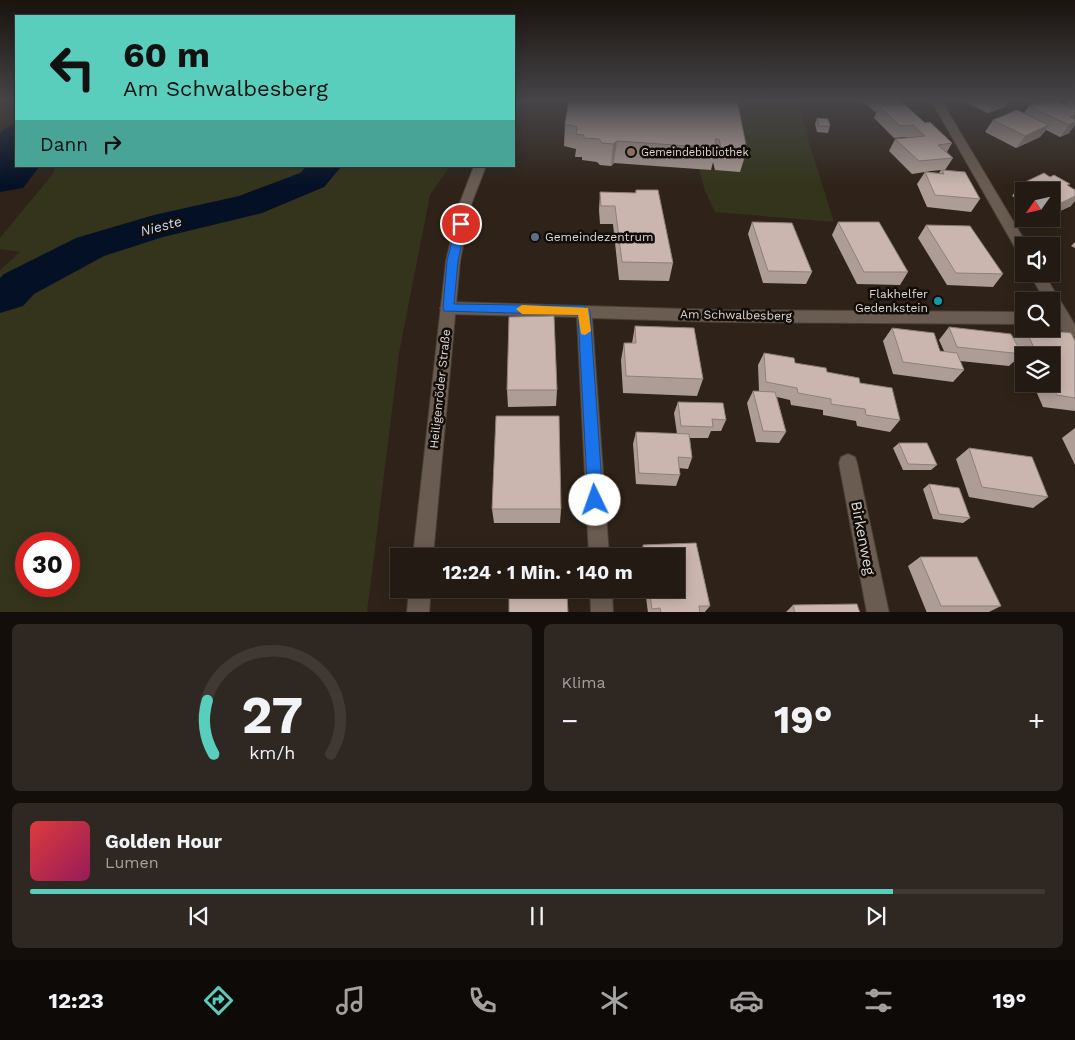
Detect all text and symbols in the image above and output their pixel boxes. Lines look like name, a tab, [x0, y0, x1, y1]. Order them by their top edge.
text: 60 m	[123, 34, 210, 76]
icon: left	[40, 35, 105, 100]
text: Am Schwalbesberg	[123, 76, 328, 101]
icon: right	[98, 130, 126, 158]
text: Dann	[40, 133, 88, 156]
marker: Gemeindebibliothek	[625, 146, 637, 158]
place label: Gemeindebibliothek	[641, 146, 749, 159]
north arrow	[1015, 182, 1060, 228]
map controls	[1015, 182, 1060, 392]
pin	[440, 203, 482, 245]
icon: arrive	[447, 210, 475, 238]
water label: Nieste	[138, 213, 184, 239]
place label: Gemeindezentrum	[545, 230, 653, 244]
marker: Gemeindezentrum	[529, 231, 541, 243]
button: sound	[1015, 237, 1060, 282]
place label: Flakhelfer Gedenkstein	[855, 287, 928, 315]
button: search	[1015, 292, 1060, 337]
marker: Flakhelfer Gedenkstein	[932, 295, 944, 307]
street label: Am Schwalbesberg	[680, 307, 793, 323]
street label: Heiligenröder Straße	[427, 328, 453, 449]
button: layers	[1015, 347, 1060, 392]
position arrow	[568, 473, 620, 525]
street label: Birkenweg	[847, 500, 879, 576]
speed limit sign: 30	[15, 532, 80, 597]
text: 12:24 · 1 Min. · 140 m	[442, 561, 633, 584]
text: Klima	[562, 673, 605, 692]
text: 27	[241, 685, 303, 746]
text: 19°	[774, 698, 833, 742]
text: −	[562, 704, 578, 737]
text: +	[1028, 704, 1045, 737]
text: km/h	[249, 742, 295, 763]
text: Golden Hour	[105, 830, 222, 853]
text: Lumen	[105, 853, 159, 872]
icon: previous	[185, 902, 213, 930]
icon: pause	[523, 902, 551, 930]
icon: next	[862, 902, 890, 930]
icon: directions	[201, 983, 236, 1018]
icon: music	[333, 983, 368, 1018]
icon: phone	[465, 983, 500, 1018]
icon: climate	[597, 983, 632, 1018]
icon: car	[729, 983, 764, 1018]
icon: filters	[861, 983, 896, 1018]
text: 12:23	[48, 988, 104, 1013]
text: 19°	[993, 988, 1026, 1013]

